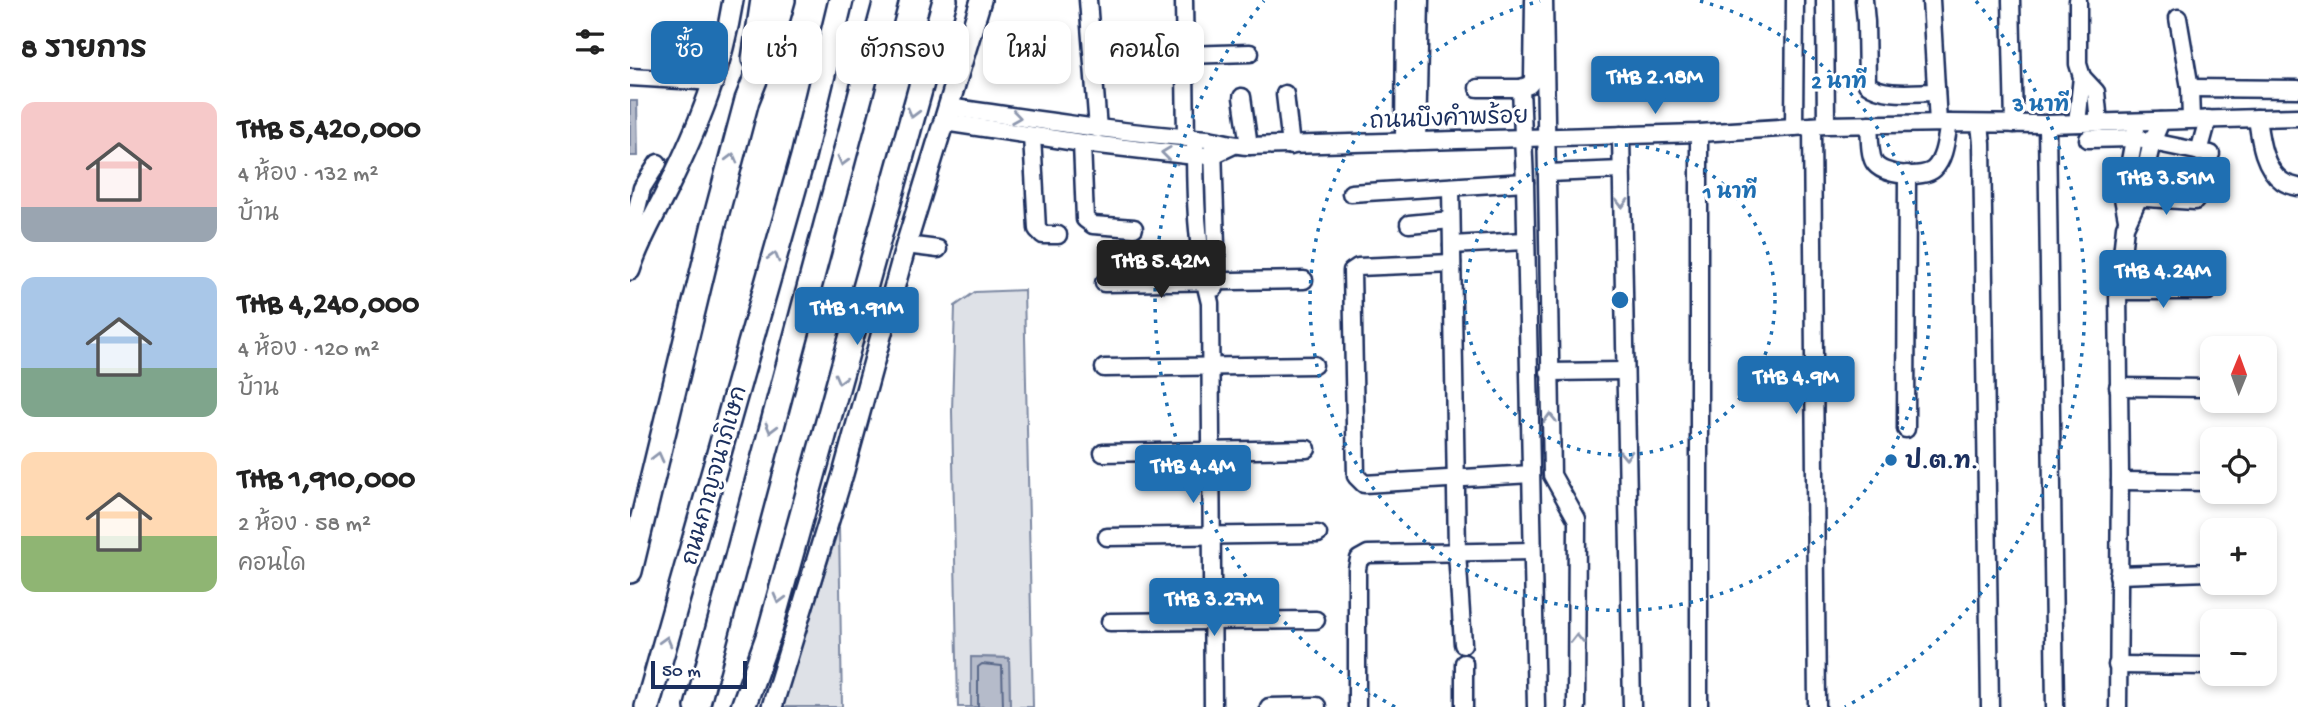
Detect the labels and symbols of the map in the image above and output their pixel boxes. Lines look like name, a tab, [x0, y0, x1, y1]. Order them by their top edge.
pin: THB 2.18M	[1575, 57, 1735, 116]
text: 2 นาที	[1811, 67, 1867, 97]
text: 3 นาที	[2012, 90, 2070, 120]
street label: ถนนบึงคำพร้อย	[1369, 98, 1529, 137]
one-way arrow	[907, 107, 922, 119]
one-way arrow	[1010, 109, 1022, 124]
one-way arrow	[1160, 145, 1172, 160]
one-way arrow	[723, 152, 738, 164]
one-way arrow	[837, 154, 851, 166]
pin: THB 3.51M	[2086, 158, 2246, 217]
text: 1 นาที	[1702, 177, 1757, 207]
one-way arrow	[1615, 198, 1630, 209]
pin: THB 5.42M	[1081, 240, 1241, 300]
pin: THB 4.24M	[2083, 250, 2243, 310]
one-way arrow	[766, 252, 781, 264]
pin: THB 1.91M	[777, 288, 937, 347]
centre of rings	[1608, 288, 1632, 312]
north arrow	[2200, 336, 2277, 413]
pin: THB 4.9M	[1724, 356, 1868, 416]
one-way arrow	[833, 373, 848, 385]
street label: ถนนกาญจนาภิเษก	[674, 382, 755, 569]
one-way arrow	[1543, 412, 1558, 423]
one-way arrow	[765, 422, 779, 434]
pin: THB 4.4M	[1121, 446, 1265, 505]
place label: ป.ต.ท.	[1905, 447, 1978, 477]
one-way arrow	[1619, 450, 1634, 461]
one-way arrow	[649, 451, 664, 463]
marker: ป.ต.ท.	[1883, 452, 1899, 468]
pin: THB 3.27M	[1134, 578, 1294, 638]
one-way arrow	[773, 593, 787, 605]
one-way arrow	[1569, 633, 1585, 644]
one-way arrow	[657, 636, 672, 648]
scale bar	[651, 658, 747, 690]

